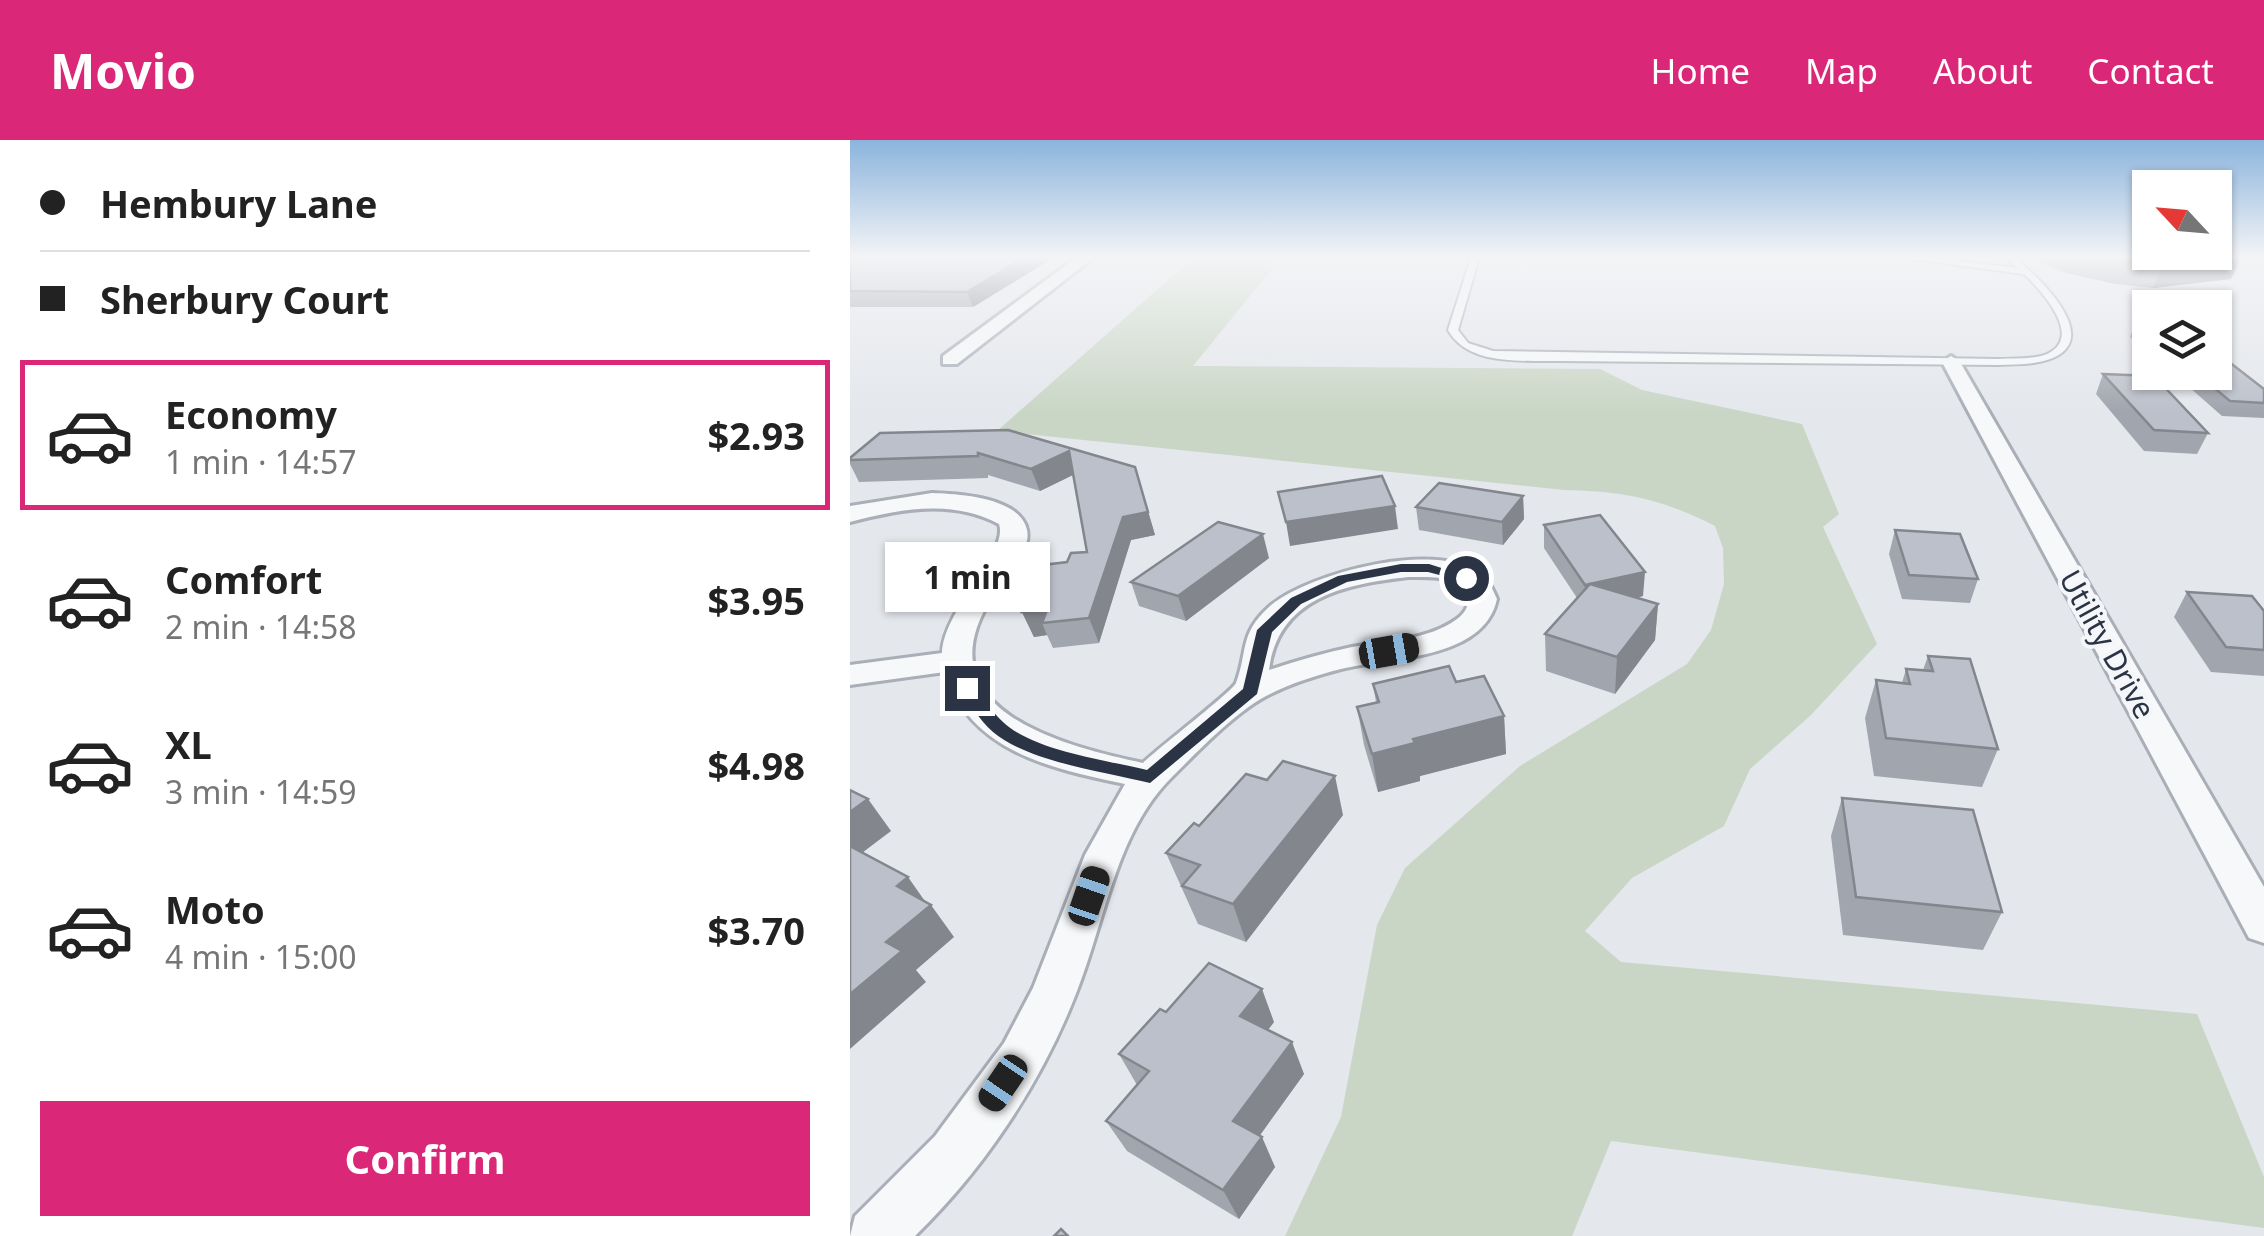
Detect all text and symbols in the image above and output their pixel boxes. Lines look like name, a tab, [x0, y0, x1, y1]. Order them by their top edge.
text: Movio	[50, 38, 196, 103]
text: Home	[1651, 47, 1750, 94]
text: Map	[1805, 47, 1878, 94]
text: About	[1933, 47, 2032, 94]
text: Contact	[2087, 47, 2214, 94]
north arrow	[2132, 170, 2232, 270]
map controls	[2132, 170, 2232, 390]
text: Hembury Lane	[100, 177, 377, 229]
text: Sherbury Court	[100, 273, 389, 325]
button: layers	[2132, 290, 2232, 390]
text: Economy	[165, 388, 337, 440]
icon: car	[45, 390, 135, 480]
text: $2.93	[707, 409, 805, 461]
text: 1 min · 14:57	[165, 440, 357, 483]
callout: 1 min	[884, 543, 1050, 613]
text: Comfort	[165, 553, 322, 605]
icon: car	[45, 555, 135, 645]
text: 1 min	[923, 555, 1012, 598]
route start	[1444, 556, 1489, 601]
street label: Utility Drive	[2050, 562, 2166, 726]
text: $3.95	[707, 574, 805, 626]
text: 2 min · 14:58	[165, 605, 357, 648]
car	[1357, 631, 1421, 671]
route end	[945, 666, 990, 711]
text: XL	[165, 718, 212, 770]
icon: car	[45, 720, 135, 810]
text: $4.98	[707, 739, 805, 791]
text: 3 min · 14:59	[165, 770, 357, 813]
car	[1065, 863, 1113, 929]
text: Moto	[165, 883, 265, 935]
icon: car	[45, 885, 135, 975]
text: $3.70	[707, 904, 805, 956]
text: 4 min · 15:00	[165, 935, 357, 978]
car	[974, 1050, 1032, 1116]
button: Confirm	[40, 1101, 810, 1216]

